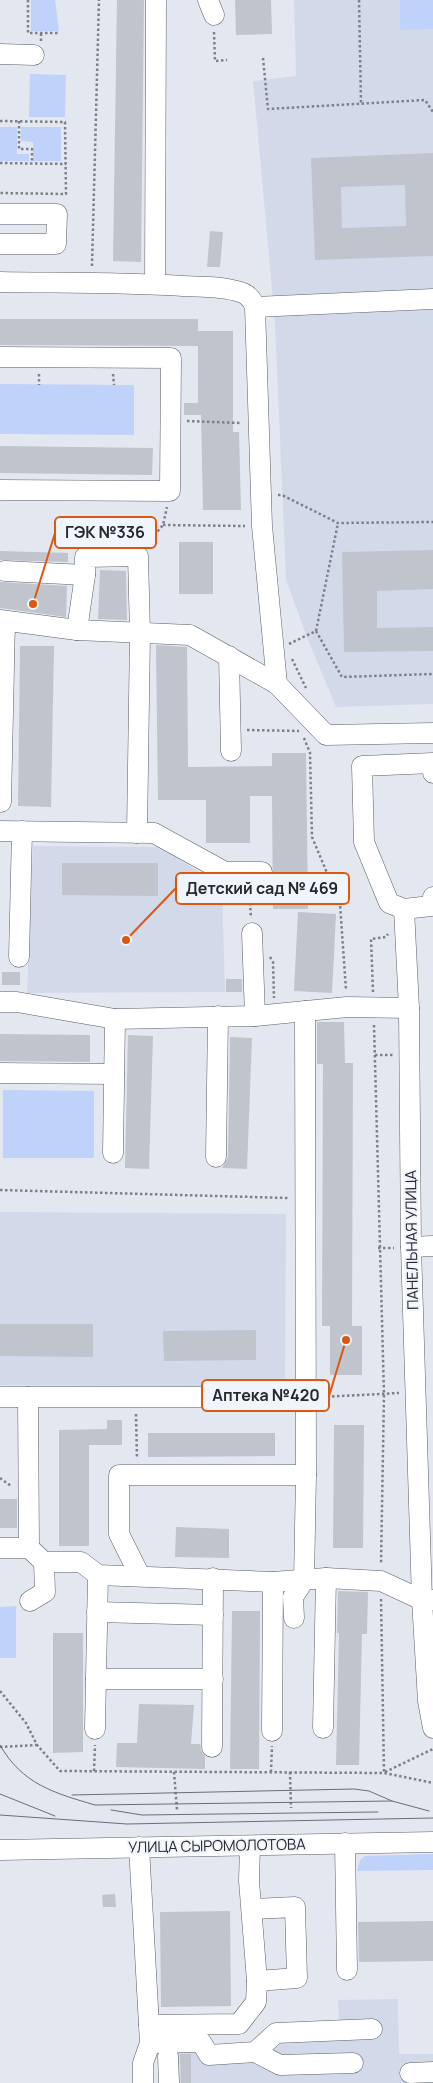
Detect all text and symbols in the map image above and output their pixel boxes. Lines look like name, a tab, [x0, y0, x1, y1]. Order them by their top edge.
callout: ГЭК №336	[55, 517, 156, 548]
text: ГЭК №336	[65, 521, 145, 543]
callout: Детский сад № 469	[176, 873, 349, 904]
text: Детский сад № 469	[186, 877, 338, 899]
street label: ПАНЕЛЬНАЯ УЛИЦА	[400, 1169, 423, 1310]
callout: Аптека №420	[202, 1380, 329, 1411]
text: Аптека №420	[212, 1384, 320, 1406]
street label: УЛИЦА СЫРОМОЛОТОВА	[128, 1833, 306, 1858]

